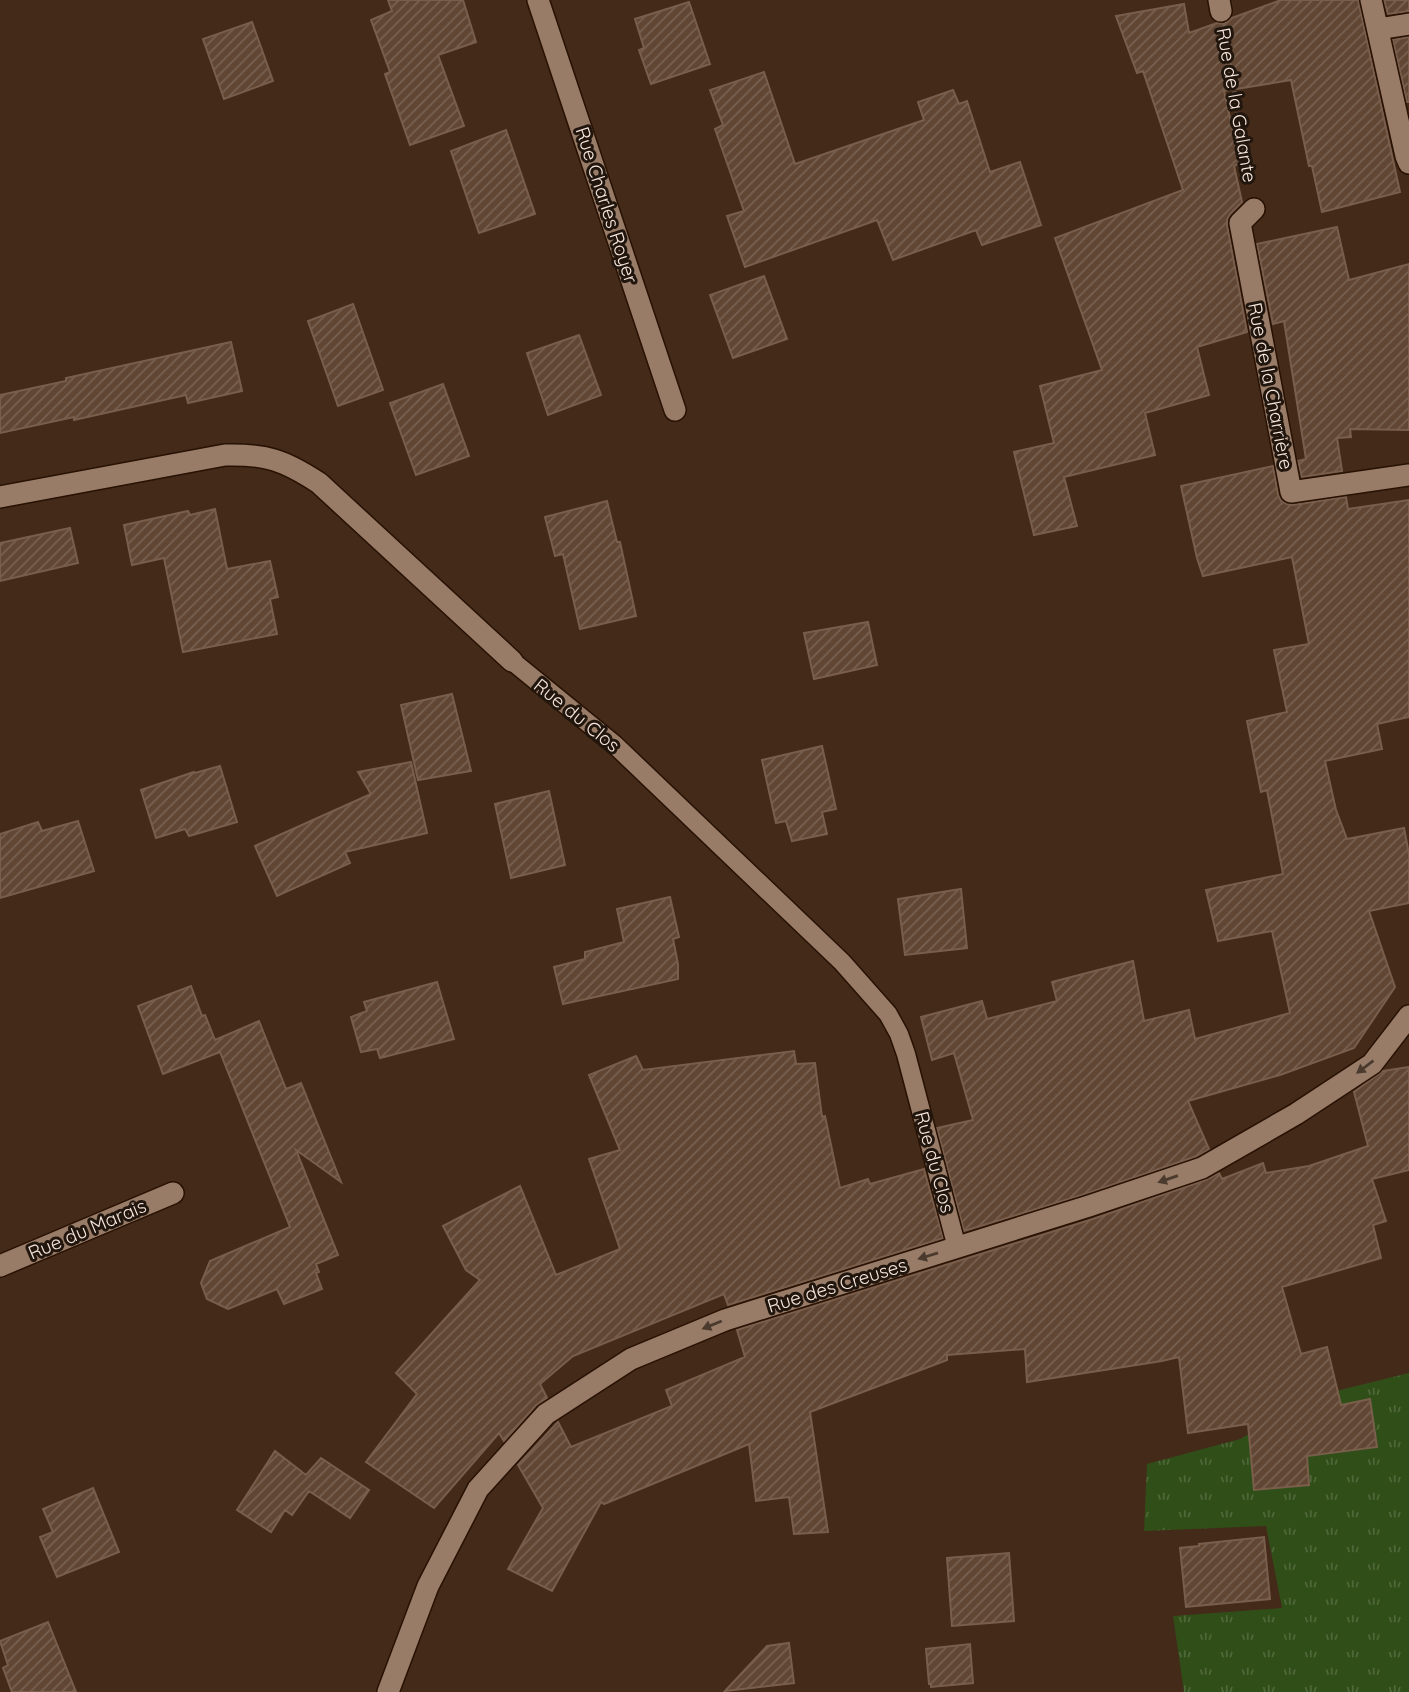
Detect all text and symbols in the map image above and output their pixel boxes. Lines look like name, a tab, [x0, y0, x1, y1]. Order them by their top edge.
street label: Rue de la Galante	[1212, 26, 1262, 184]
street label: Rue Charles Royer	[570, 124, 644, 287]
street label: Rue de la Charrière	[1243, 300, 1299, 472]
street label: Rue du Clos	[529, 673, 625, 757]
one-way arrow	[1357, 1060, 1375, 1075]
street label: Rue du Clos	[910, 1109, 960, 1215]
one-way arrow	[1158, 1174, 1179, 1185]
street label: Rue du Marais	[24, 1193, 150, 1265]
street label: Rue des Creuses	[764, 1252, 910, 1318]
one-way arrow	[918, 1252, 939, 1262]
one-way arrow	[701, 1320, 722, 1331]

